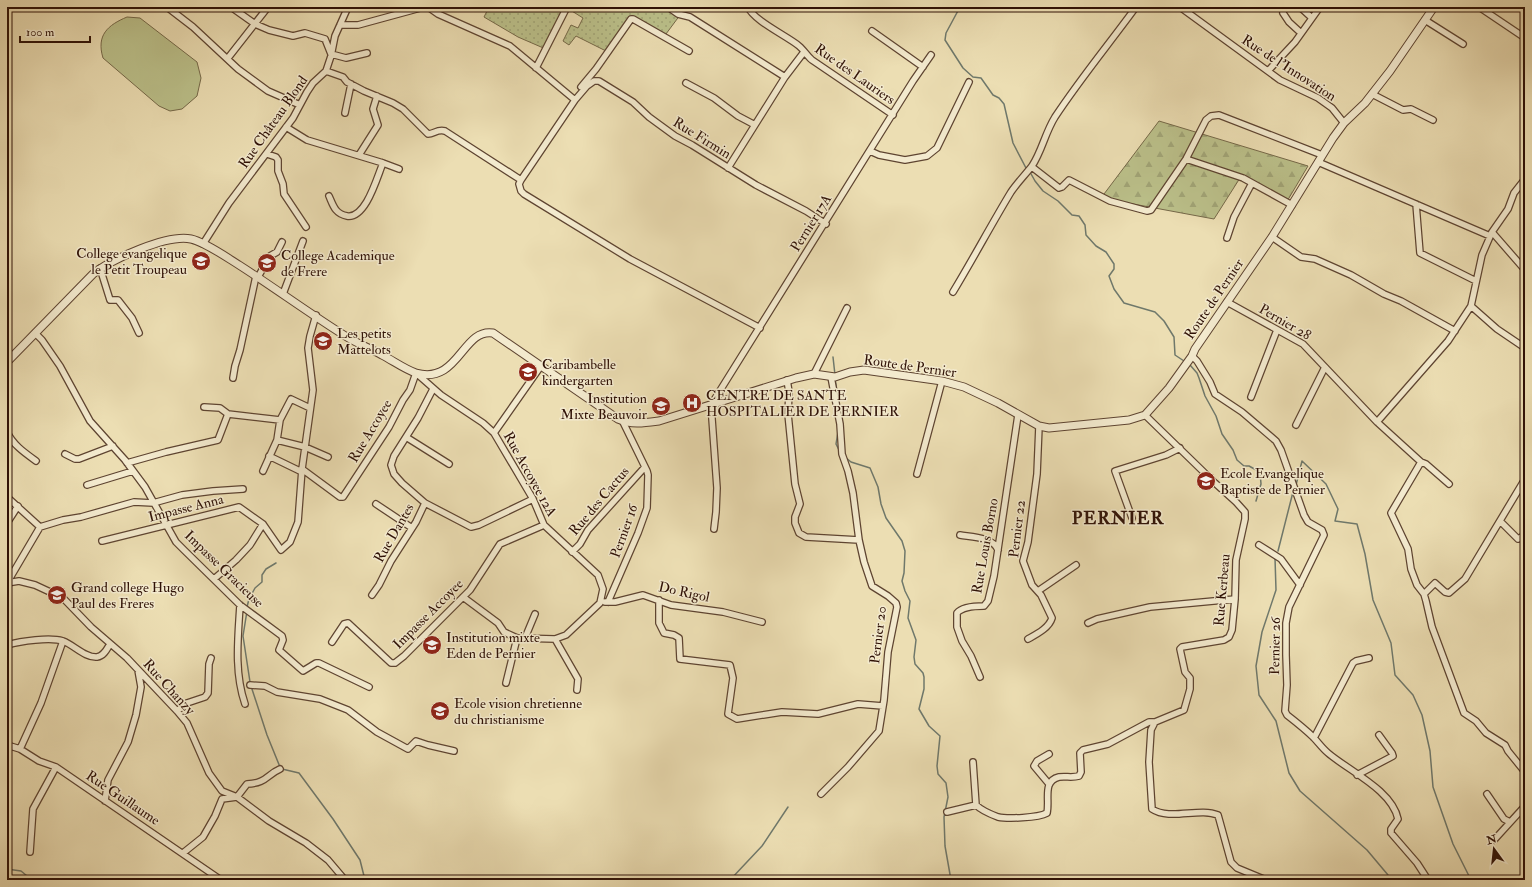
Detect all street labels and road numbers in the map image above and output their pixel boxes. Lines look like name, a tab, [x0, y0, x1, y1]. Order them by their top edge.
street label: Rue de l'Innovation	[1239, 31, 1339, 105]
street label: Rue des Lauriers	[811, 40, 899, 108]
street label: Rue Château Blond	[235, 72, 311, 172]
street label: Rue Firmin	[670, 113, 734, 163]
street label: Pernier 17A	[787, 191, 835, 255]
street label: Route de Pernier	[1181, 255, 1248, 343]
street label: Pernier 28	[1256, 300, 1314, 344]
street label: Route de Pernier	[862, 351, 958, 381]
street label: Rue Accoyee	[345, 396, 396, 466]
street label: Rue Accoyee 12A	[499, 429, 560, 520]
street label: Rue des Cactus	[565, 463, 633, 539]
street label: Impasse Anna	[147, 490, 226, 527]
street label: Rue Louis Borno	[968, 497, 1002, 595]
street label: Pernier 22	[1005, 499, 1029, 559]
street label: Rue Dantes	[370, 500, 418, 566]
street label: Pernier 16	[606, 501, 642, 560]
street label: Impasse Gracieuse	[180, 527, 267, 612]
street label: Rue Kerbeau	[1210, 553, 1234, 627]
street label: Impasse Accoyee	[389, 575, 467, 653]
street label: Do Rigol	[657, 578, 712, 606]
street label: Pernier 20	[866, 605, 890, 665]
street label: Pernier 26	[1266, 616, 1284, 675]
street label: Rue Chanzy	[139, 656, 199, 720]
street label: Rue Guillaume	[83, 767, 163, 829]

